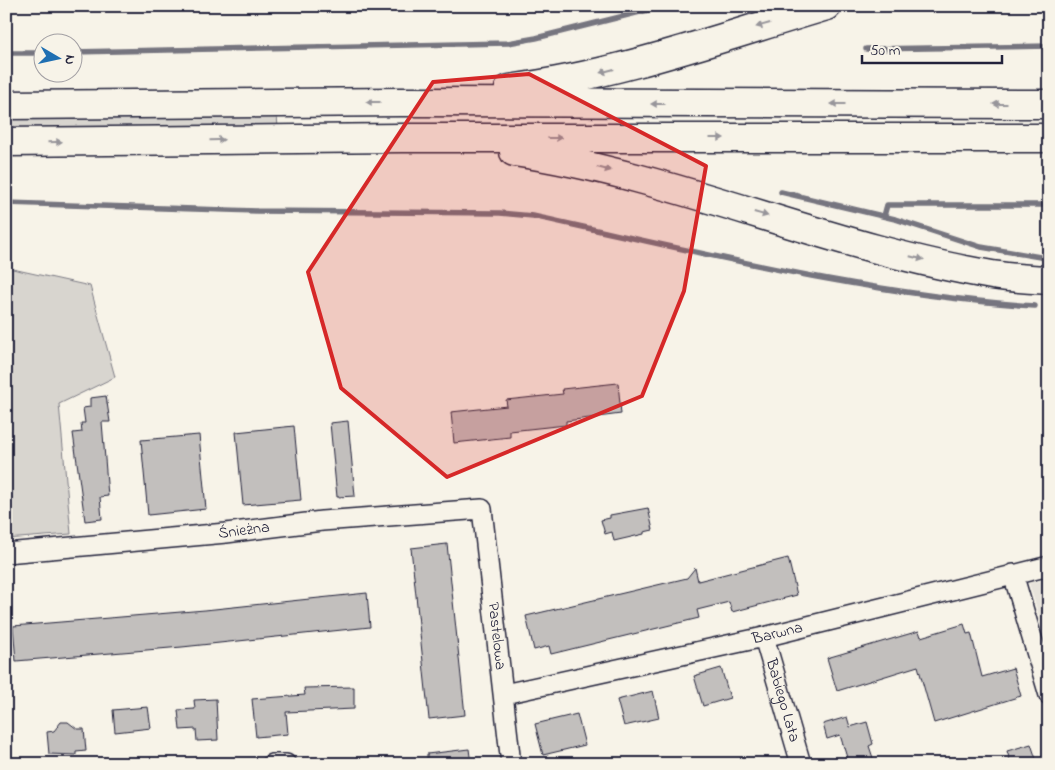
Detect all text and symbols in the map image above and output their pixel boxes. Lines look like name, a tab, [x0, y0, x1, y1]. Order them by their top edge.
one-way arrow	[756, 21, 771, 29]
north arrow	[32, 32, 82, 82]
scale bar	[862, 32, 1002, 64]
text: 50 m	[870, 40, 901, 62]
text: N	[58, 53, 80, 66]
one-way arrow	[600, 67, 615, 75]
one-way arrow	[364, 98, 380, 106]
one-way arrow	[649, 100, 665, 108]
one-way arrow	[829, 100, 845, 108]
one-way arrow	[992, 100, 1008, 108]
one-way arrow	[547, 134, 563, 142]
one-way arrow	[710, 134, 726, 142]
one-way arrow	[210, 136, 226, 144]
one-way arrow	[47, 138, 63, 146]
one-way arrow	[597, 166, 612, 174]
one-way arrow	[753, 210, 768, 218]
one-way arrow	[909, 254, 924, 262]
street label: Śnieżna	[217, 516, 271, 546]
street label: Pastelowa	[481, 601, 512, 671]
street label: Barwna	[749, 616, 805, 651]
street label: Babiego Lata	[759, 655, 806, 745]

